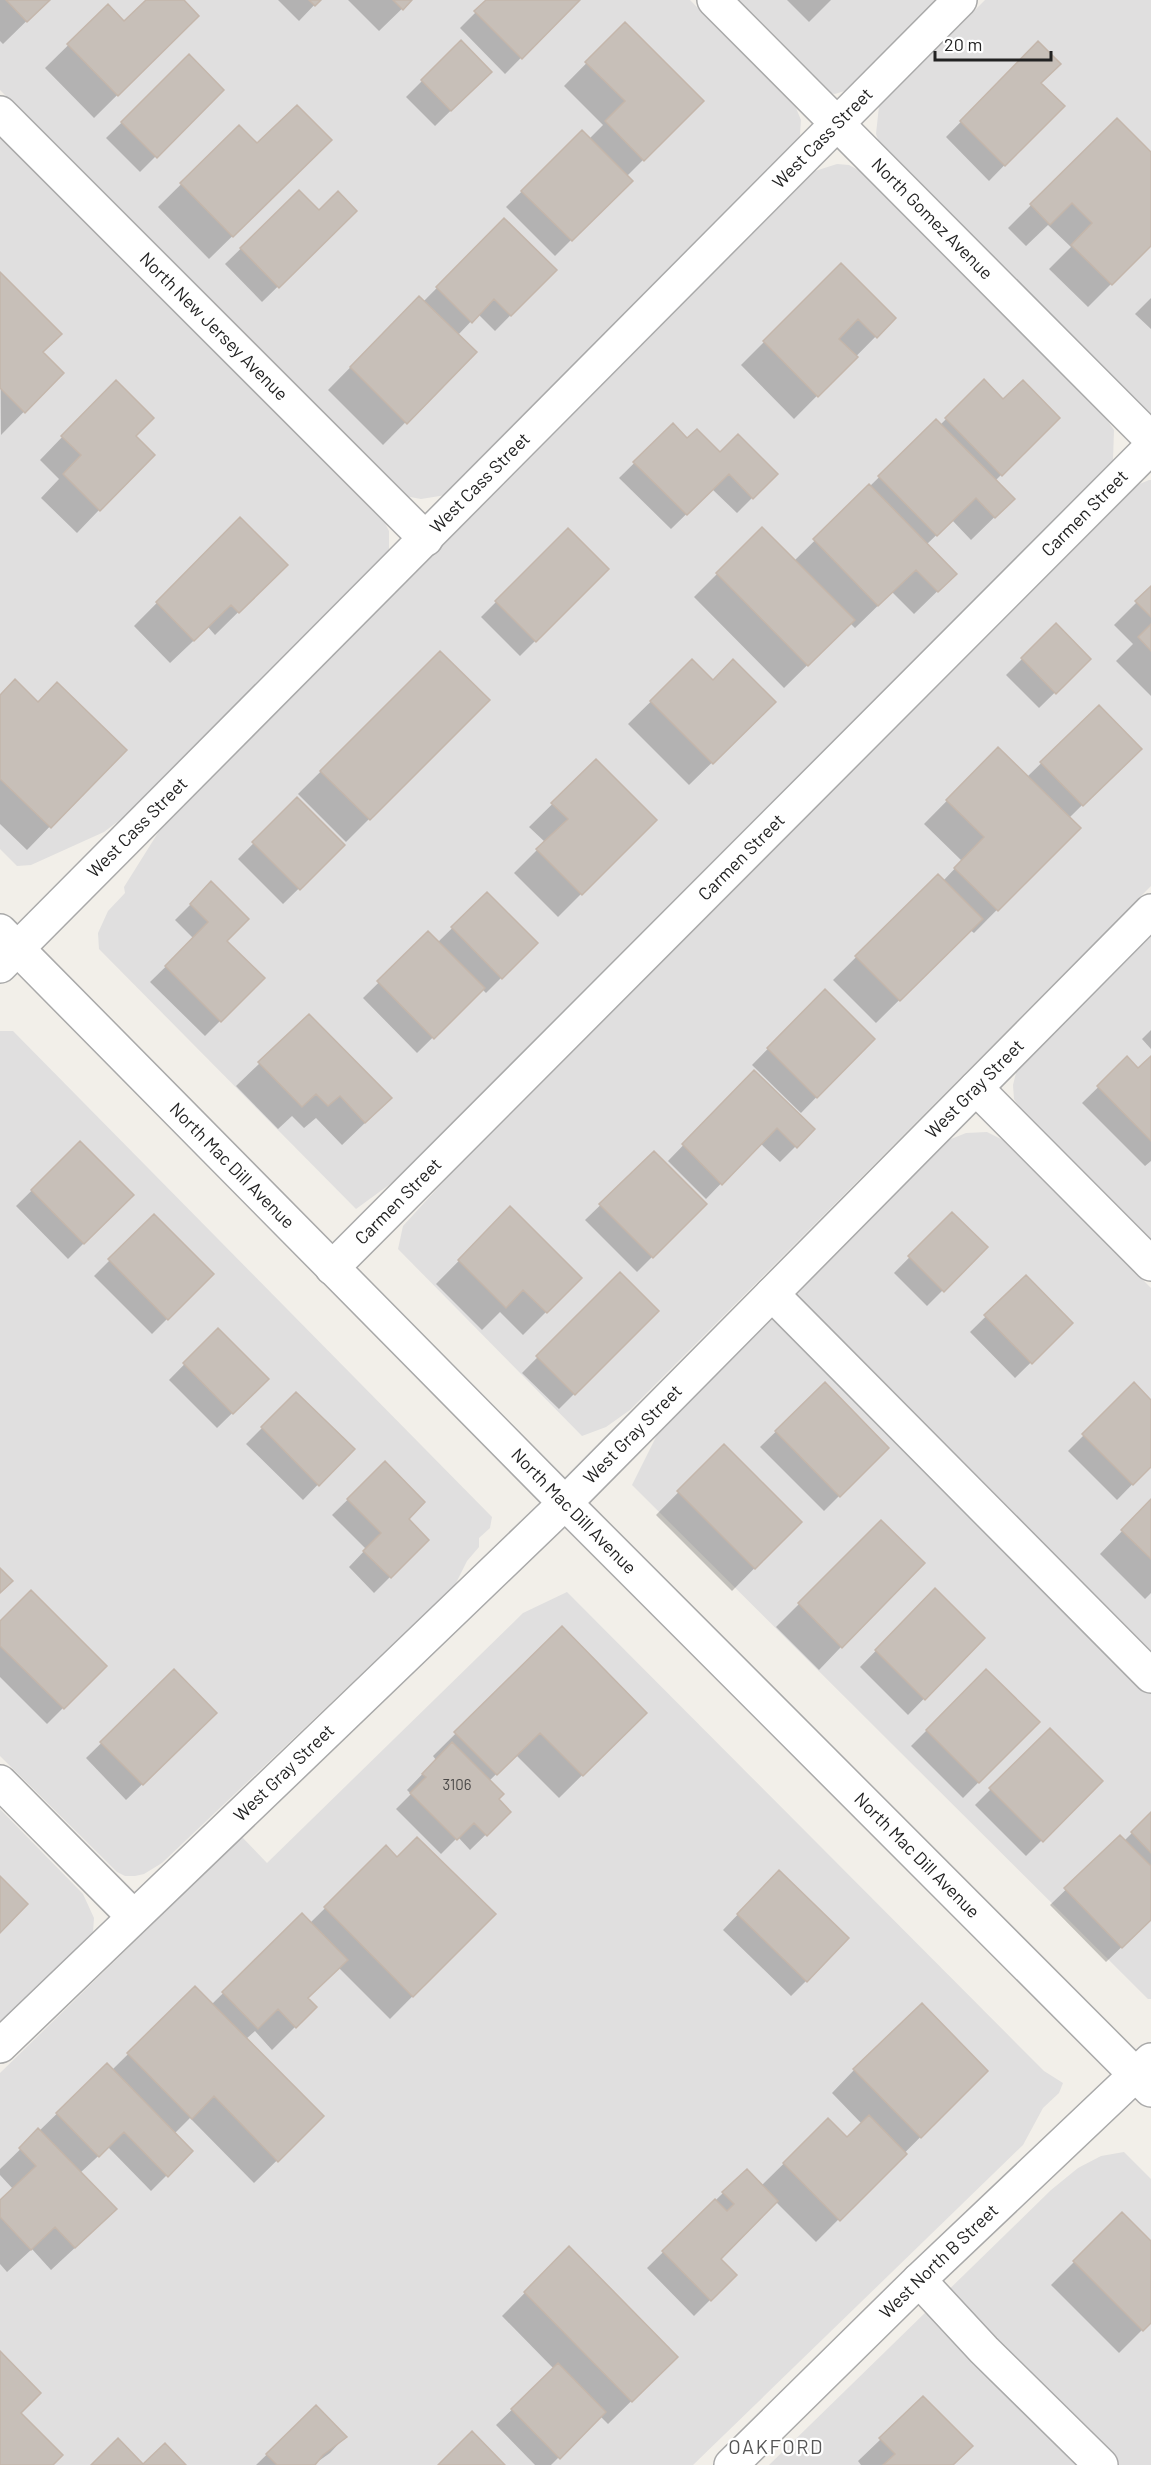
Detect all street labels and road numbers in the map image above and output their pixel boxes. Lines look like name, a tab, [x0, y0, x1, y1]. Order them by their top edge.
street label: West Cass Street	[767, 83, 877, 192]
street label: North Gomez Avenue	[867, 153, 998, 284]
street label: North New Jersey Avenue	[136, 247, 293, 405]
street label: West Cass Street	[425, 427, 534, 537]
street label: Carmen Street	[1036, 465, 1132, 561]
street label: West Cass Street	[82, 772, 191, 882]
street label: Carmen Street	[693, 809, 789, 905]
street label: West Gray Street	[920, 1034, 1028, 1143]
street label: North Mac Dill Avenue	[166, 1097, 300, 1233]
street label: Carmen Street	[350, 1153, 446, 1249]
street label: West Gray Street	[578, 1380, 686, 1488]
street label: North Mac Dill Avenue	[507, 1443, 642, 1578]
street label: West Gray Street	[229, 1719, 338, 1826]
street label: North Mac Dill Avenue	[850, 1787, 985, 1922]
street label: West North B Street	[874, 2199, 1002, 2323]

